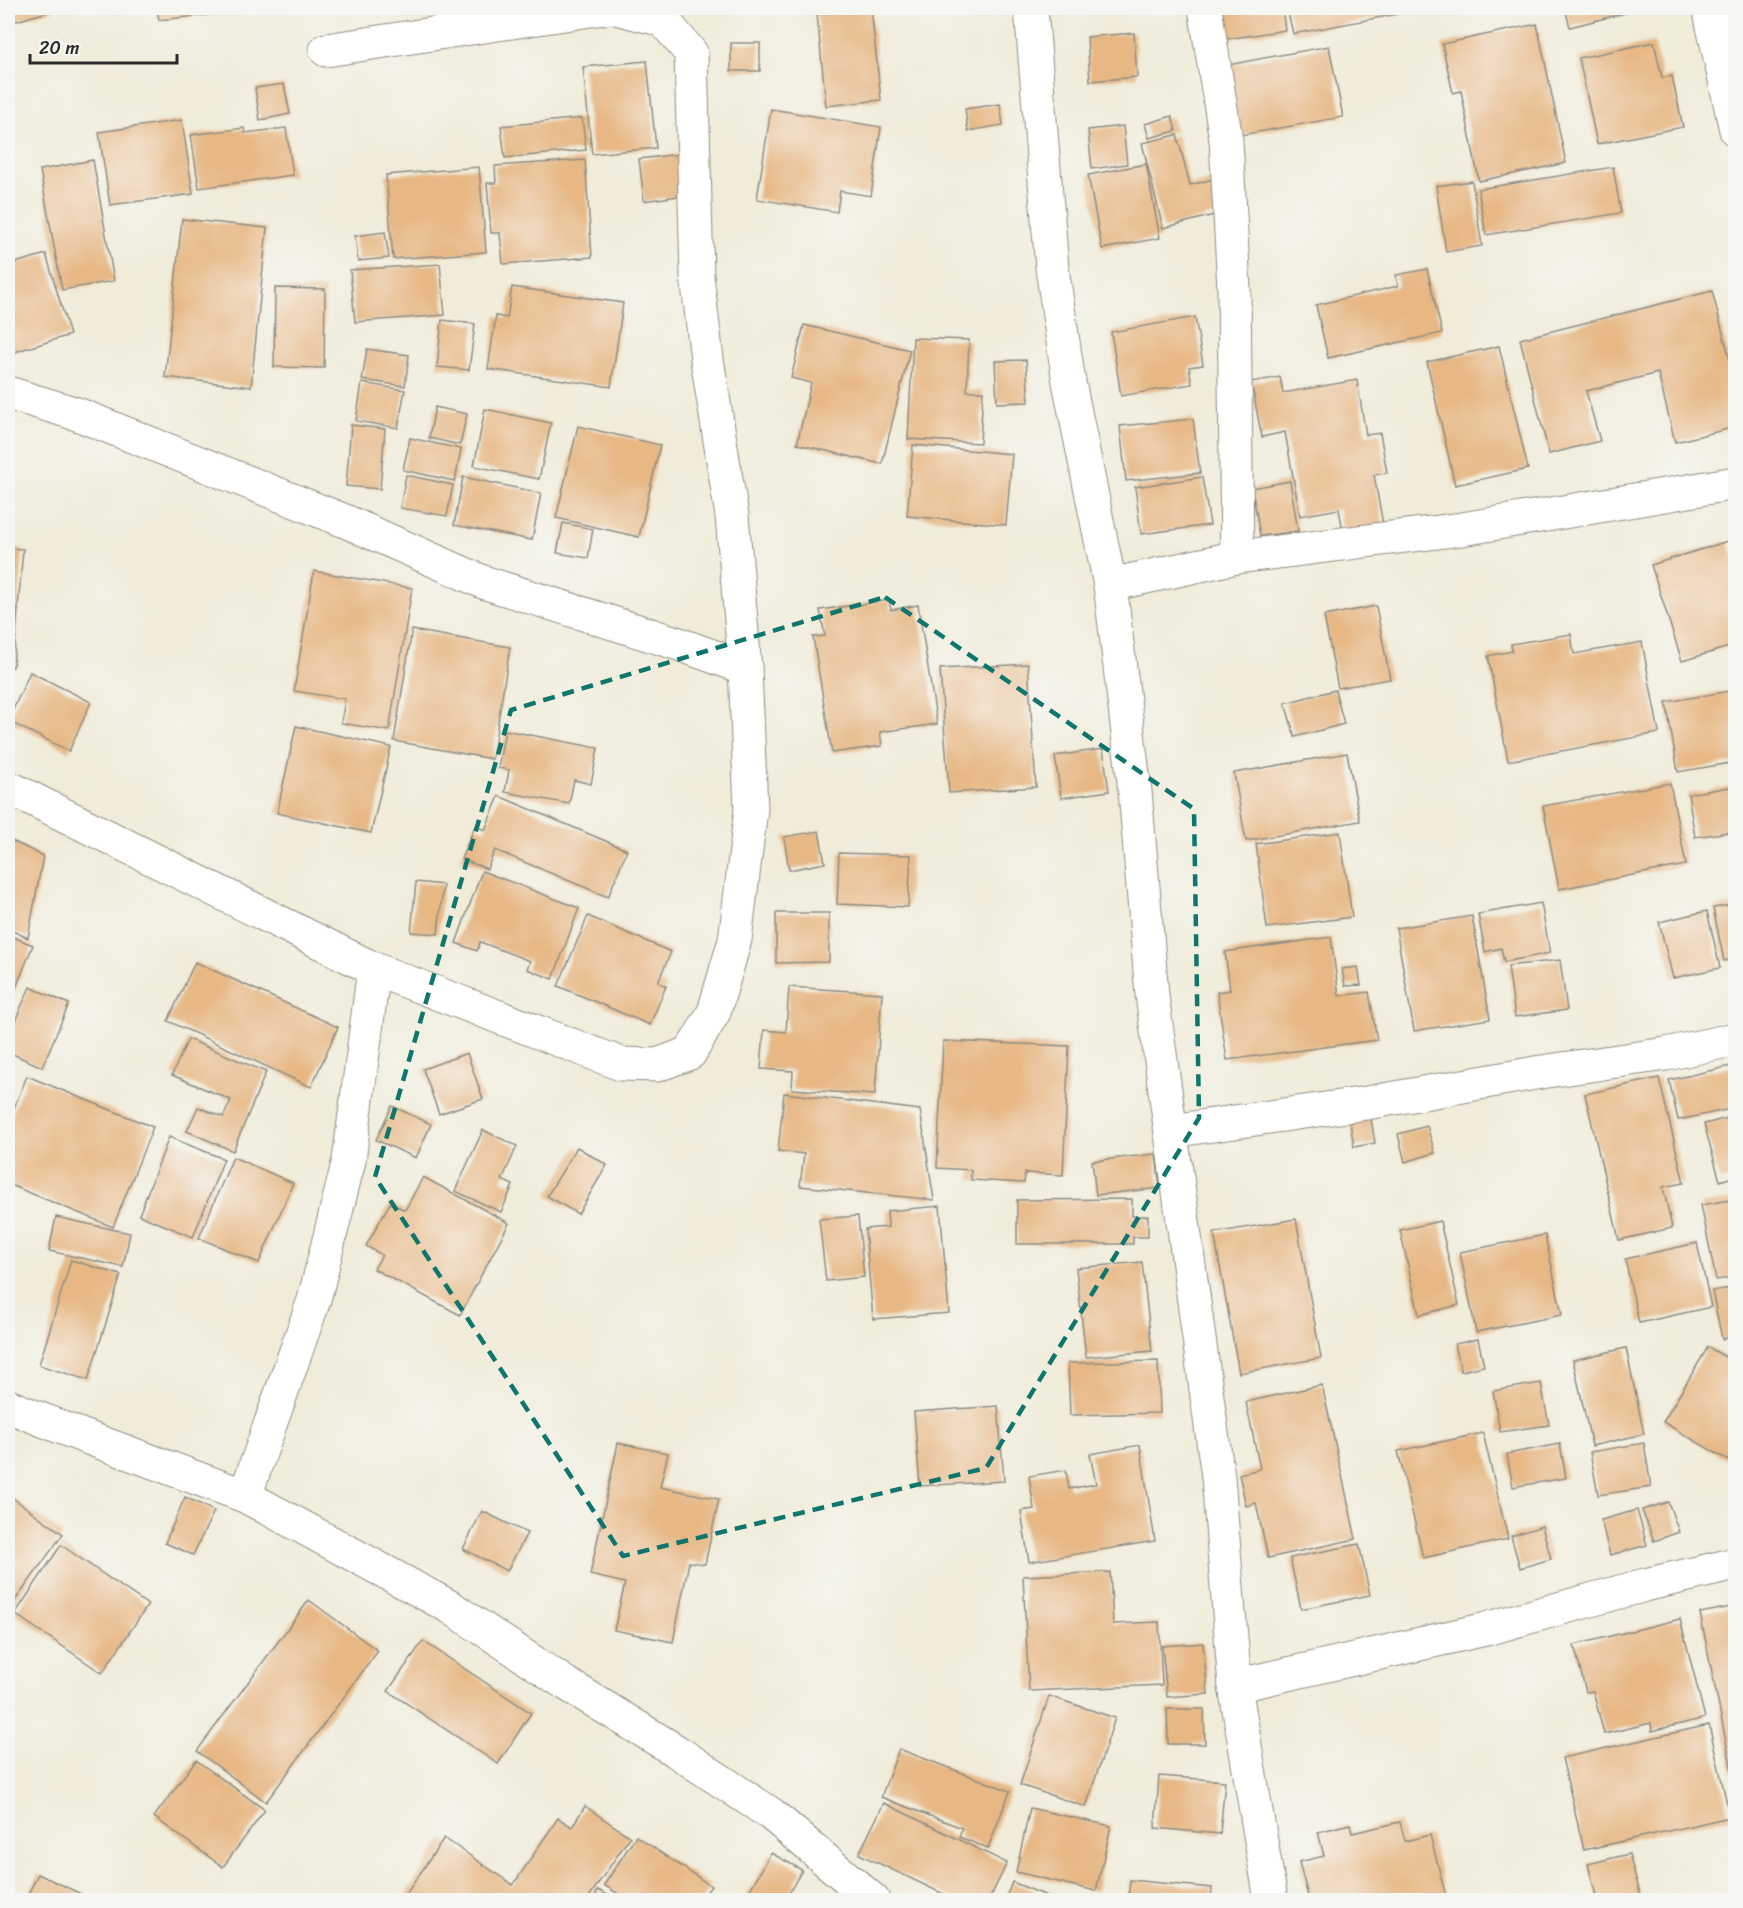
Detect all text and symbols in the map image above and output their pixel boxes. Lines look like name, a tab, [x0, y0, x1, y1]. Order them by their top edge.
scale bar	[30, 27, 177, 65]
text: 20 m	[39, 32, 79, 64]

